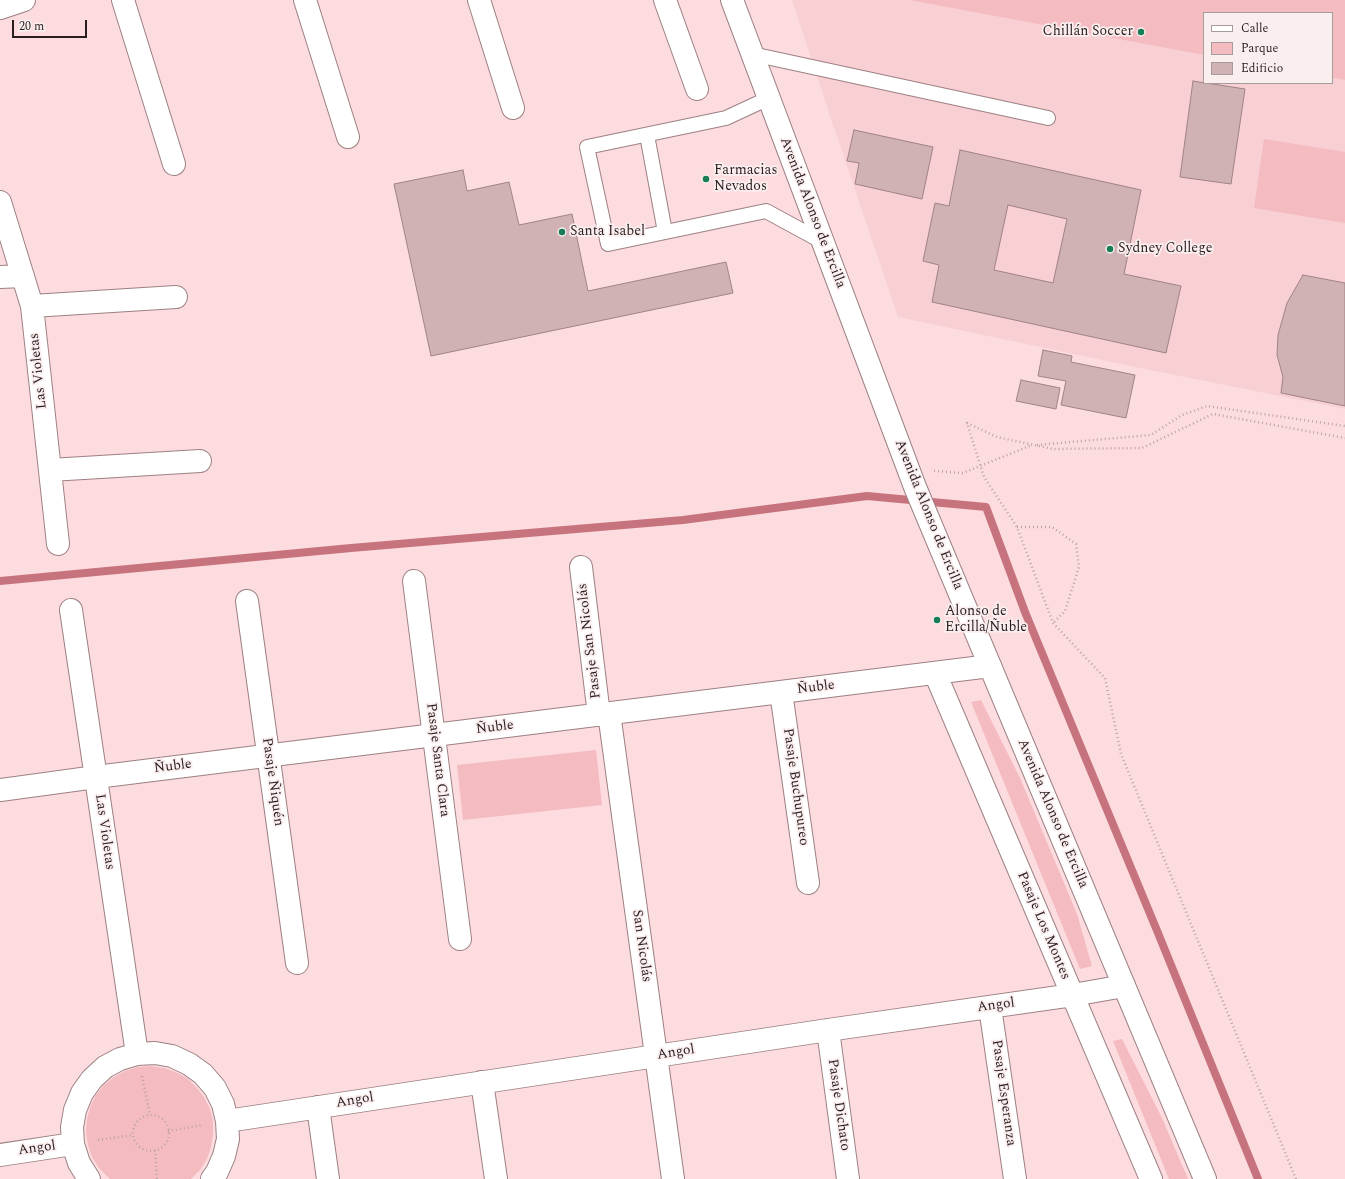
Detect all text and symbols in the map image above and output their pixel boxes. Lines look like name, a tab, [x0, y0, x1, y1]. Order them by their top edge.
scale bar	[14, 12, 89, 38]
legend	[1203, 12, 1333, 84]
text: 20 m	[19, 17, 44, 36]
text: Calle	[1241, 19, 1268, 38]
place label: Chillán Soccer	[1043, 24, 1133, 40]
marker: Chillán Soccer	[1136, 27, 1146, 37]
text: Parque	[1241, 39, 1278, 58]
text: Edificio	[1241, 59, 1283, 78]
street label: Avenida Alonso de Ercilla	[775, 135, 849, 291]
place label: Farmacias Nevados	[714, 163, 778, 196]
marker: Farmacias Nevados	[701, 174, 711, 184]
place label: Santa Isabel	[570, 224, 645, 240]
marker: Santa Isabel	[557, 227, 567, 237]
place label: Sydney College	[1118, 241, 1212, 257]
marker: Sydney College	[1105, 244, 1115, 254]
street label: Las Violetas	[27, 332, 51, 410]
street label: Avenida Alonso de Ercilla	[890, 438, 966, 592]
street label: Pasaje San Nicolás	[575, 582, 605, 700]
place label: Alonso de Ercilla/Ñuble	[945, 604, 1027, 636]
marker: Alonso de Ercilla/Ñuble	[932, 615, 942, 625]
street label: Ñuble	[796, 677, 836, 699]
street label: Pasaje Santa Clara	[422, 702, 452, 818]
street label: Ñuble	[475, 717, 515, 739]
street label: Pasaje Buchupureo	[778, 727, 812, 847]
street label: Pasaje Ñiquén	[257, 737, 287, 827]
street label: Avenida Alonso de Ercilla	[1013, 737, 1091, 891]
street label: Ñuble	[153, 756, 193, 778]
street label: Las Violetas	[90, 793, 118, 871]
street label: Pasaje Los Montes	[1013, 869, 1073, 983]
street label: San Nicolás	[628, 909, 654, 983]
street label: Angol	[976, 995, 1016, 1017]
street label: Pasaje Esperanza	[987, 1039, 1019, 1147]
street label: Angol	[656, 1042, 696, 1064]
street label: Pasaje Dichato	[823, 1058, 853, 1152]
street label: Angol	[335, 1090, 375, 1112]
street label: Angol	[17, 1138, 57, 1160]

